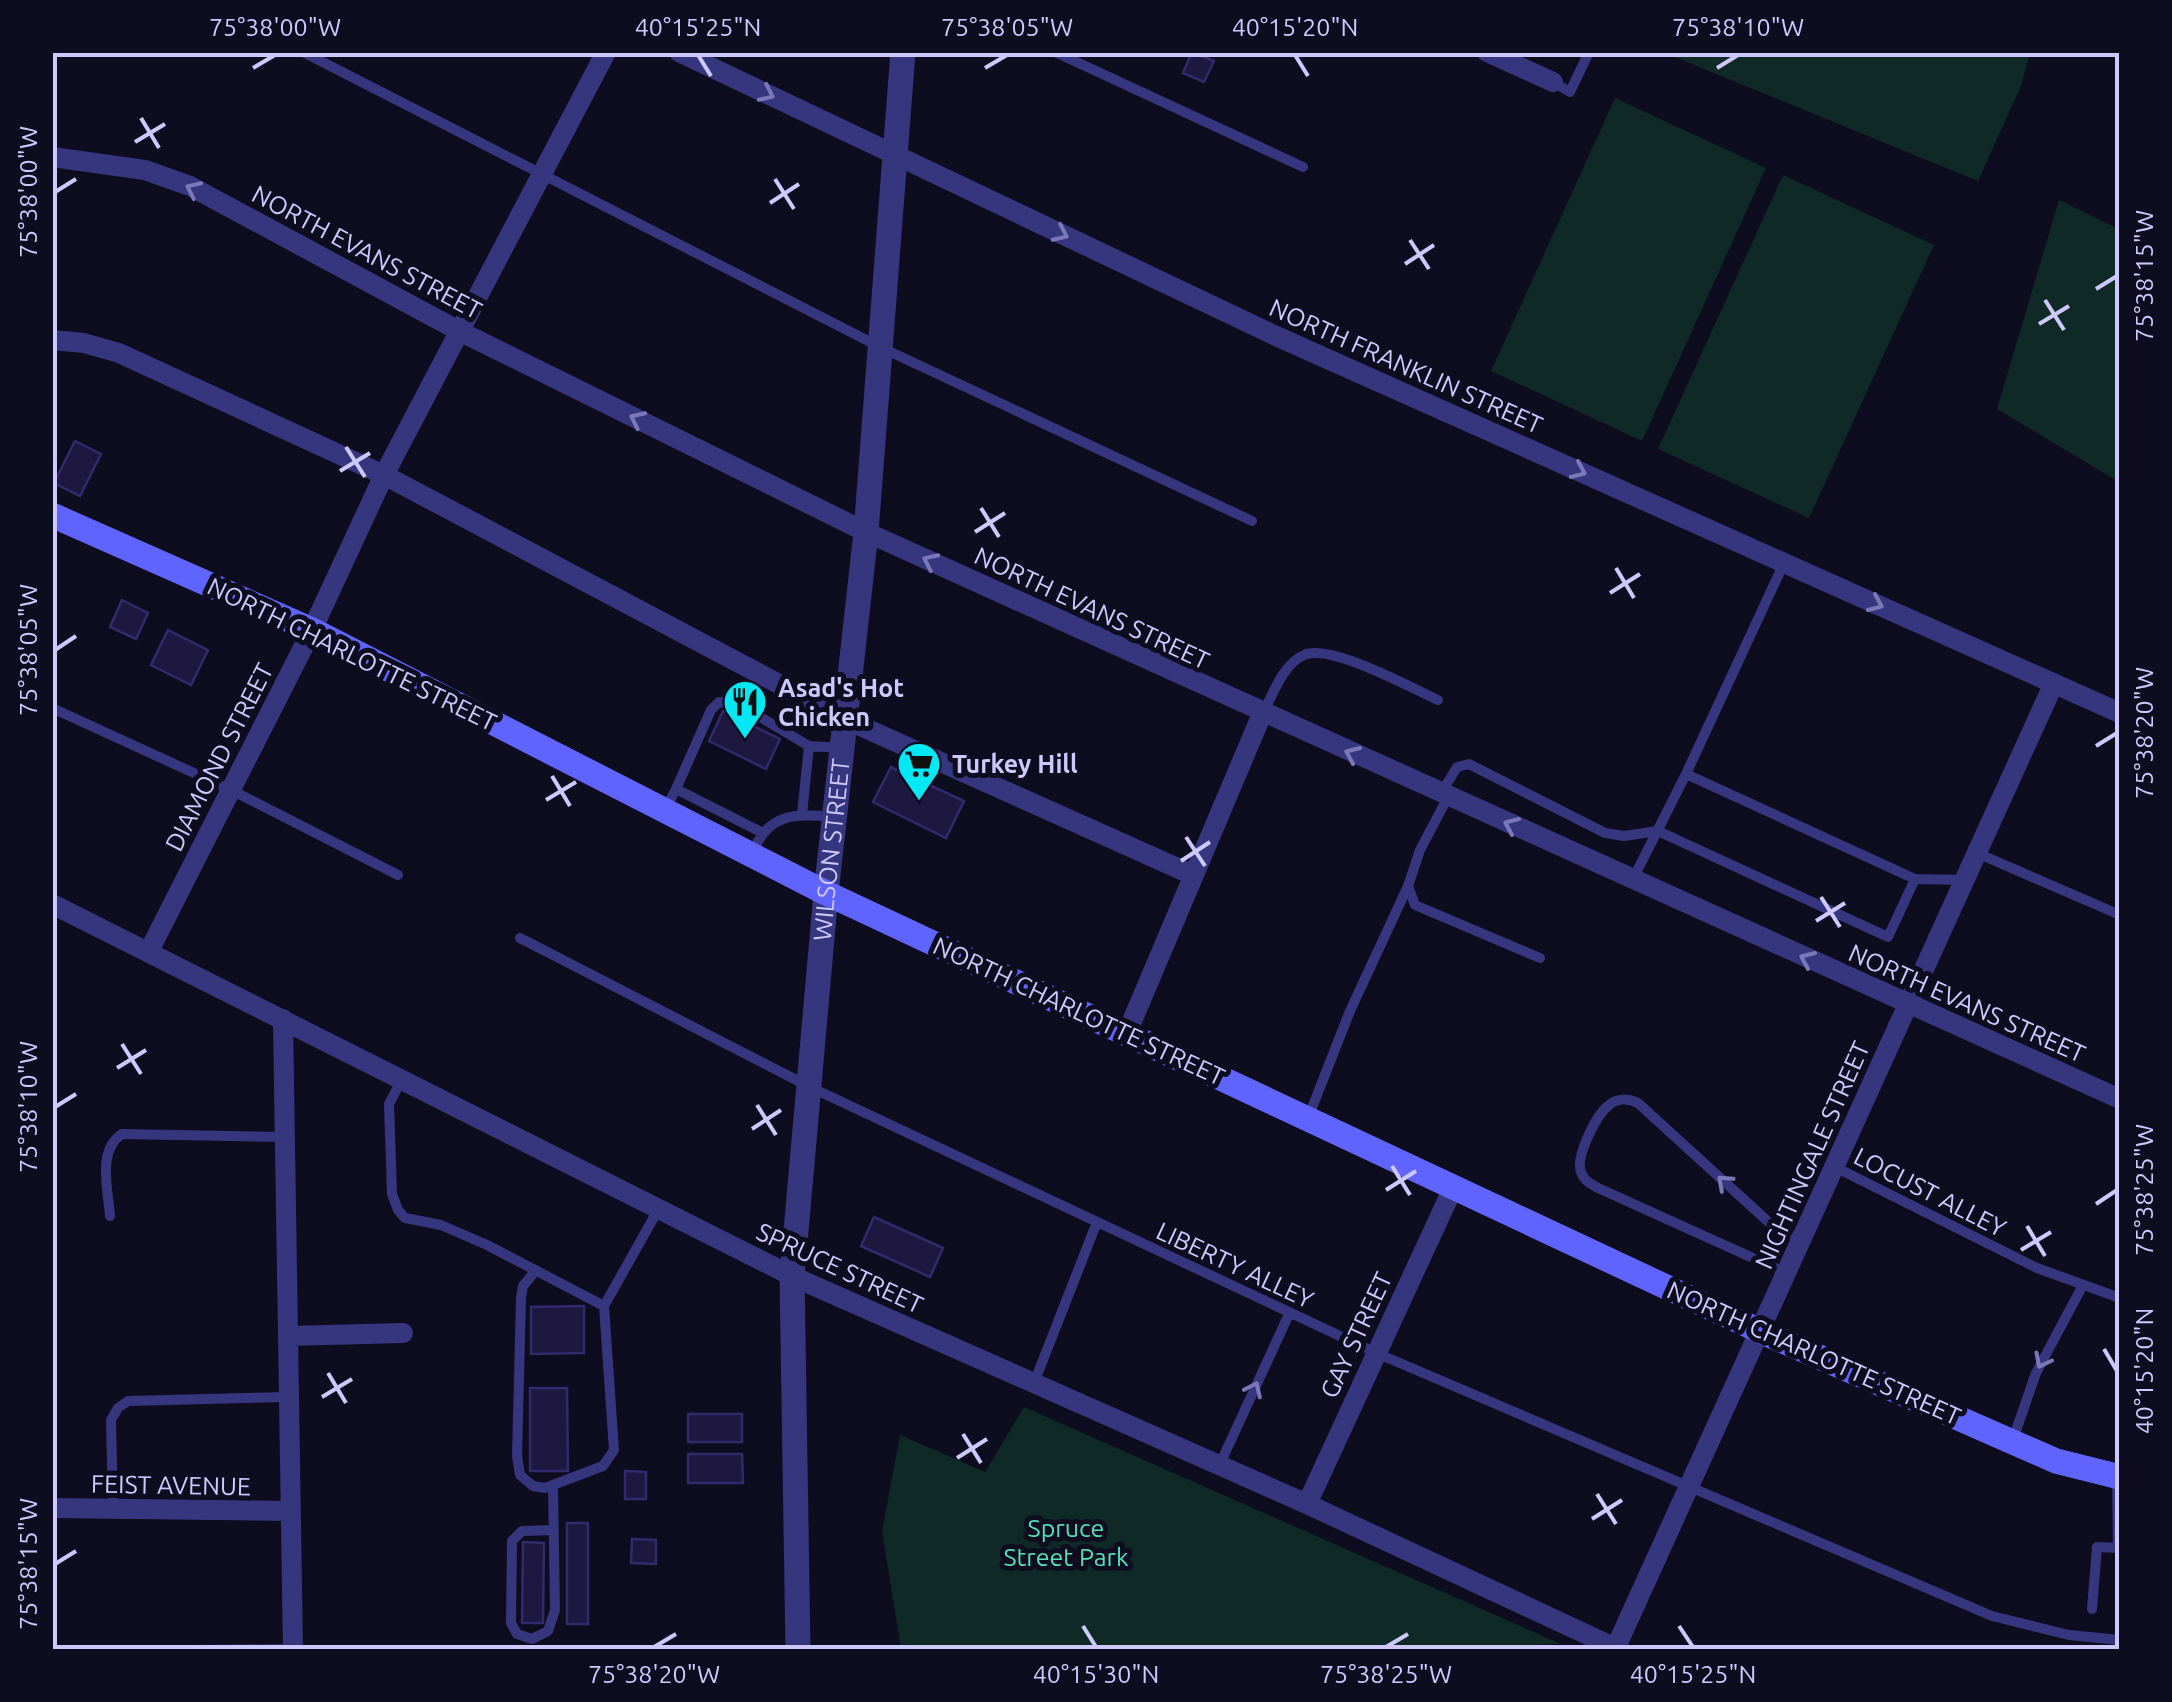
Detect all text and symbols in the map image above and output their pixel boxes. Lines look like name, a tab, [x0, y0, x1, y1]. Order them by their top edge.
text: 75°38'00"W	[209, 13, 341, 41]
text: 40°15'25"N	[635, 13, 761, 41]
text: 75°38'05"W	[941, 13, 1073, 41]
text: 40°15'20"N	[1232, 13, 1358, 41]
text: 75°38'10"W	[1672, 13, 1804, 41]
one-way arrow	[757, 82, 775, 102]
text: 75°38'00"W	[14, 126, 42, 258]
street label: NORTH EVANS STREET	[247, 180, 487, 324]
one-way arrow	[186, 181, 204, 201]
text: 75°38'15"W	[2130, 210, 2158, 342]
one-way arrow	[1050, 221, 1068, 241]
street label: NORTH FRANKLIN STREET	[1265, 293, 1547, 439]
one-way arrow	[630, 411, 648, 431]
one-way arrow	[1569, 459, 1587, 479]
street label: NORTH EVANS STREET	[970, 541, 1214, 675]
one-way arrow	[922, 553, 940, 573]
street label: NORTH CHARLOTTE STREET	[203, 572, 501, 736]
text: 75°38'05"W	[14, 584, 42, 716]
one-way arrow	[1865, 591, 1883, 611]
street label: DIAMOND STREET	[160, 658, 279, 856]
text: 75°38'20"W	[2130, 667, 2158, 799]
place label: Asad's Hot Chicken	[778, 674, 904, 731]
restaurant icon: Asad's Hot Chicken	[722, 679, 768, 740]
supermarket icon: Turkey Hill	[896, 741, 942, 802]
one-way arrow	[1345, 746, 1363, 766]
place label: Turkey Hill	[952, 750, 1078, 778]
street label: WILSON STREET	[808, 757, 855, 942]
one-way arrow	[1503, 817, 1521, 837]
street label: NORTH CHARLOTTE STREET	[929, 931, 1229, 1091]
street label: NORTH EVANS STREET	[1844, 938, 2090, 1068]
one-way arrow	[1799, 951, 1817, 971]
street label: NIGHTINGALE STREET	[1749, 1037, 1875, 1273]
text: 75°38'10"W	[14, 1041, 42, 1173]
text: 75°38'25"W	[2130, 1124, 2158, 1256]
street label: LOCUST ALLEY	[1849, 1142, 2011, 1243]
one-way arrow	[1717, 1175, 1736, 1193]
street label: LIBERTY ALLEY	[1152, 1216, 1318, 1314]
street label: SPRUCE STREET	[752, 1217, 928, 1319]
street label: GAY STREET	[1315, 1267, 1397, 1402]
street label: NORTH CHARLOTTE STREET	[1663, 1276, 1965, 1431]
text: 40°15'20"N	[2130, 1308, 2158, 1434]
one-way arrow	[2035, 1351, 2054, 1369]
one-way arrow	[1242, 1381, 1262, 1399]
street label: FEIST AVENUE	[91, 1470, 251, 1500]
text: 75°38'15"W	[14, 1498, 42, 1630]
park label: Spruce Street Park	[1003, 1514, 1129, 1571]
text: 75°38'20"W	[588, 1660, 720, 1688]
text: 40°15'30"N	[1033, 1660, 1159, 1688]
text: 75°38'25"W	[1320, 1660, 1452, 1688]
text: 40°15'25"N	[1630, 1660, 1756, 1688]

